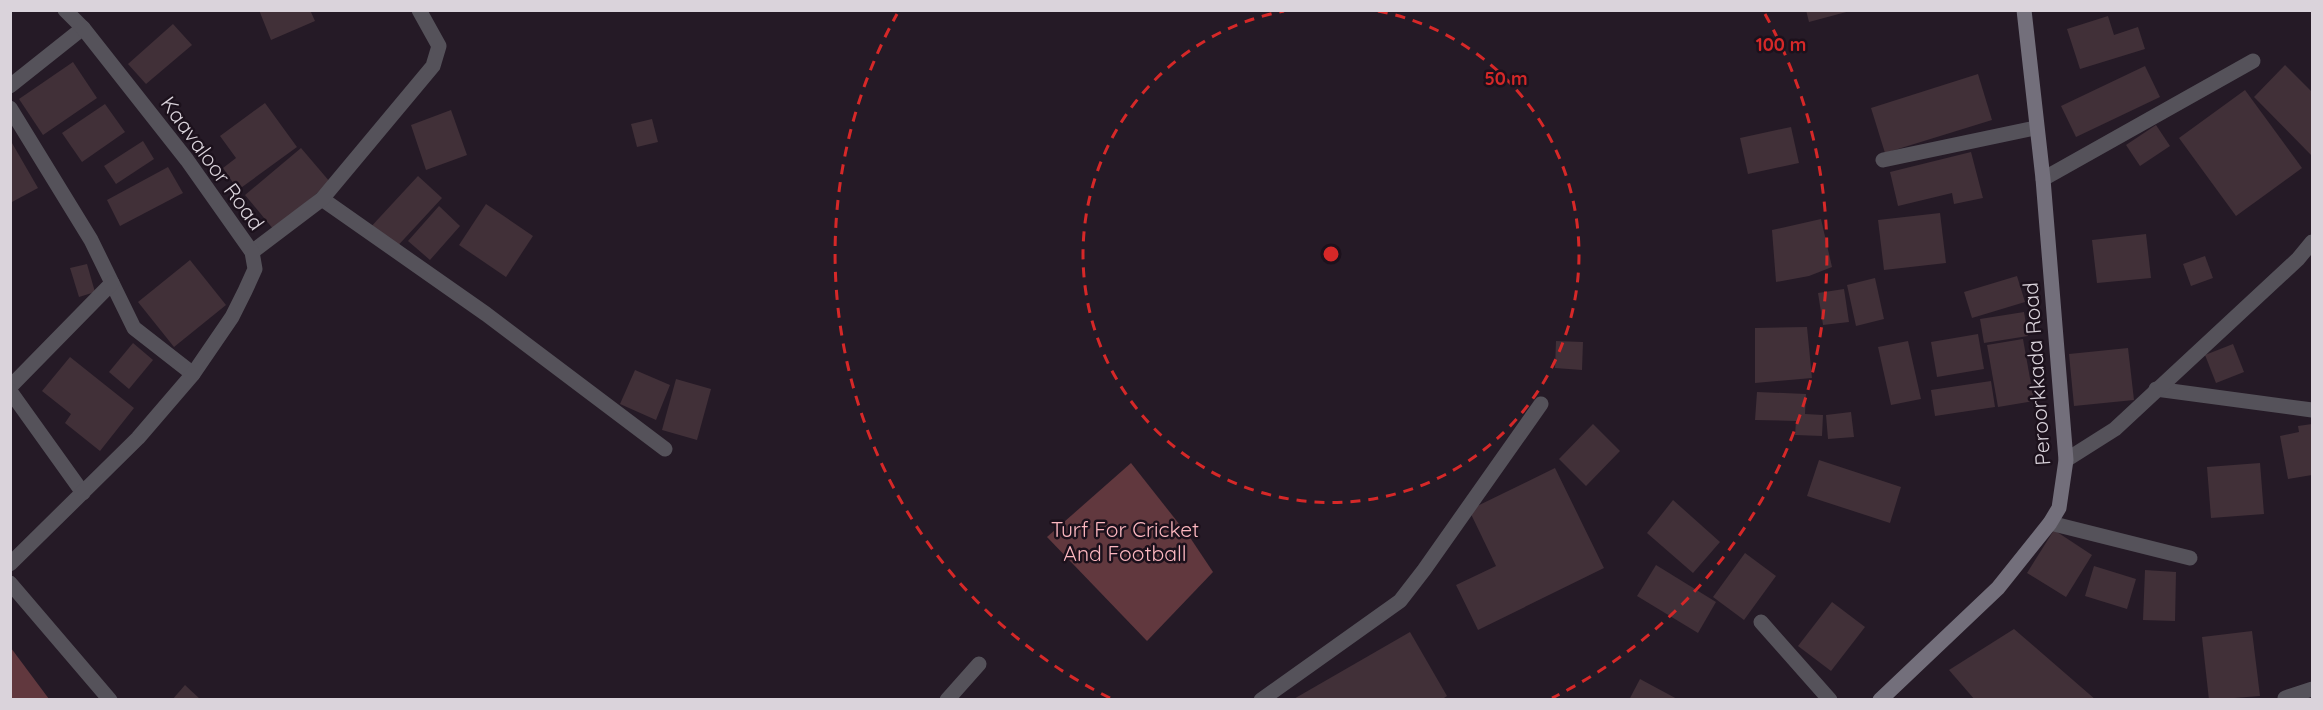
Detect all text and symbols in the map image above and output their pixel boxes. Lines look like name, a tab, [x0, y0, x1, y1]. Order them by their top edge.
text: 100 m	[1756, 33, 1806, 56]
text: 50 m	[1484, 67, 1528, 90]
street label: Kaavaloor Road	[156, 91, 270, 235]
centre of rings	[1321, 244, 1341, 264]
street label: Peroorkkada Road	[2017, 282, 2055, 466]
park label: Turf For Cricket And Football	[1051, 516, 1199, 566]

